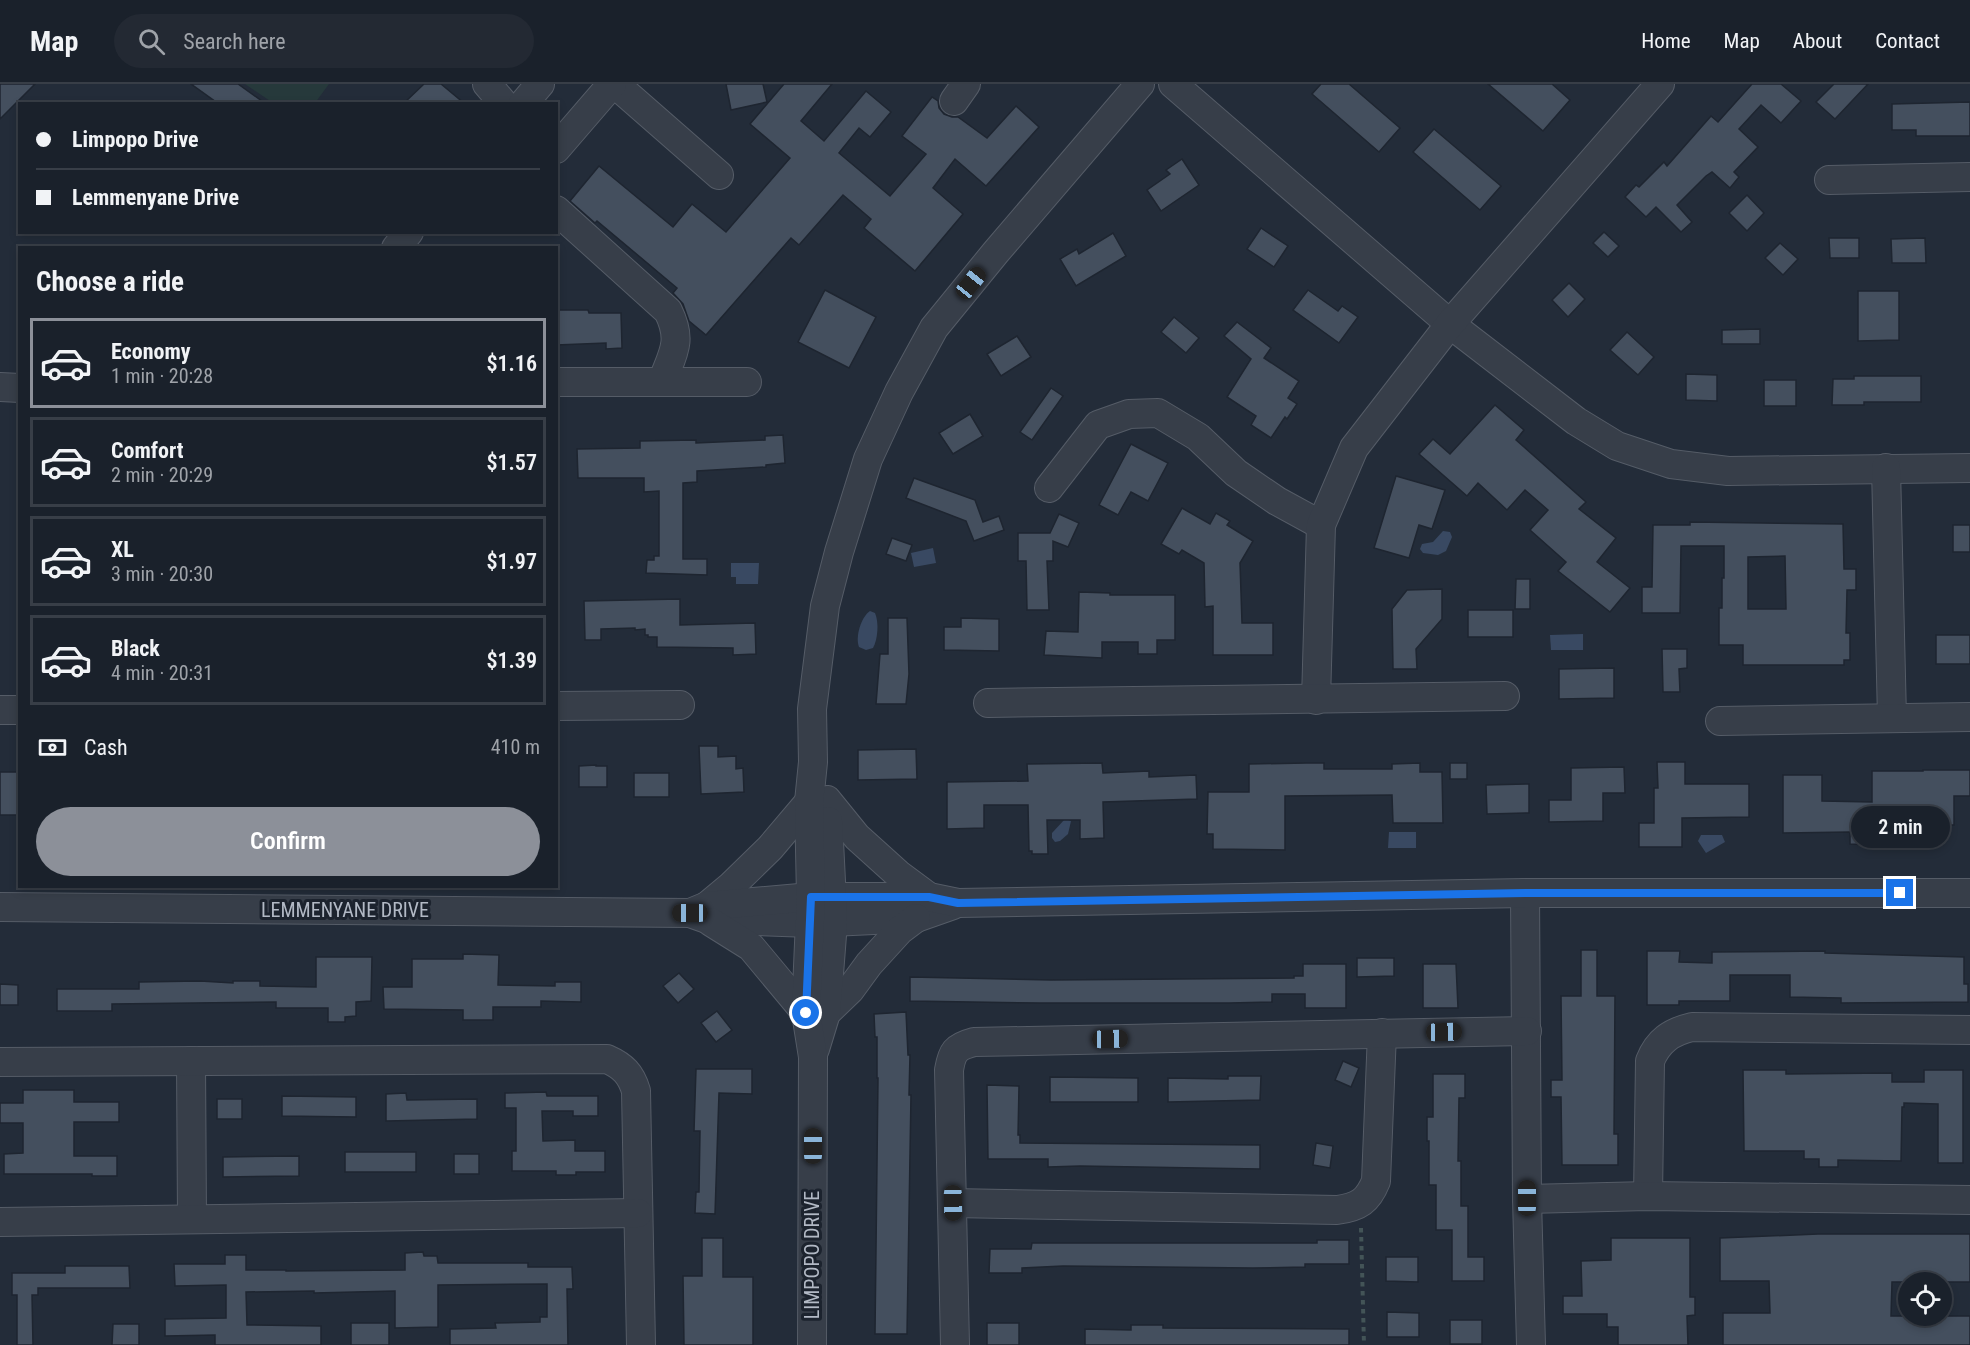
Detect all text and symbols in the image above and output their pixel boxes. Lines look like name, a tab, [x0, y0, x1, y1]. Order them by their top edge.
search box	[114, 14, 534, 68]
text: Map	[30, 25, 78, 58]
icon: search	[135, 25, 168, 58]
text: Search here	[183, 29, 286, 54]
text: Home	[1641, 29, 1691, 53]
text: Map	[1724, 29, 1760, 53]
text: About	[1793, 29, 1842, 53]
text: Contact	[1875, 29, 1940, 53]
text: Limpopo Drive	[72, 127, 199, 152]
text: Lemmenyane Drive	[72, 185, 239, 210]
car	[953, 263, 989, 303]
text: Choose a ride	[36, 266, 184, 298]
icon: car	[39, 336, 93, 390]
text: Economy	[111, 339, 191, 364]
text: $1.16	[486, 351, 537, 376]
text: 1 min · 20:28	[111, 364, 213, 388]
icon: car	[39, 435, 93, 489]
text: Comfort	[111, 438, 184, 463]
text: $1.57	[486, 450, 537, 475]
text: 2 min · 20:29	[111, 463, 213, 487]
icon: car	[39, 534, 93, 588]
text: XL	[111, 537, 134, 562]
text: $1.97	[486, 549, 537, 574]
text: 3 min · 20:30	[111, 562, 213, 586]
icon: car	[39, 633, 93, 687]
text: Black	[111, 636, 160, 661]
text: $1.39	[486, 648, 537, 673]
text: 4 min · 20:31	[111, 661, 213, 685]
icon: cash	[36, 731, 69, 764]
text: Cash	[84, 735, 128, 760]
text: 410 m	[491, 735, 540, 759]
callout: 2 min	[1850, 806, 1950, 848]
button: Confirm	[36, 807, 540, 876]
text: 2 min	[1878, 815, 1923, 839]
route end	[1886, 879, 1913, 906]
street label: LEMMENYANE DRIVE	[261, 898, 429, 922]
car	[672, 904, 708, 922]
route start	[792, 999, 819, 1026]
car	[1426, 1023, 1462, 1041]
car	[1092, 1030, 1128, 1048]
car	[804, 1128, 822, 1164]
car	[1518, 1180, 1536, 1216]
car	[944, 1185, 962, 1221]
street label: LIMPOPO DRIVE	[800, 1191, 824, 1319]
map controls	[1898, 1272, 1952, 1326]
button: locate	[1898, 1272, 1952, 1326]

